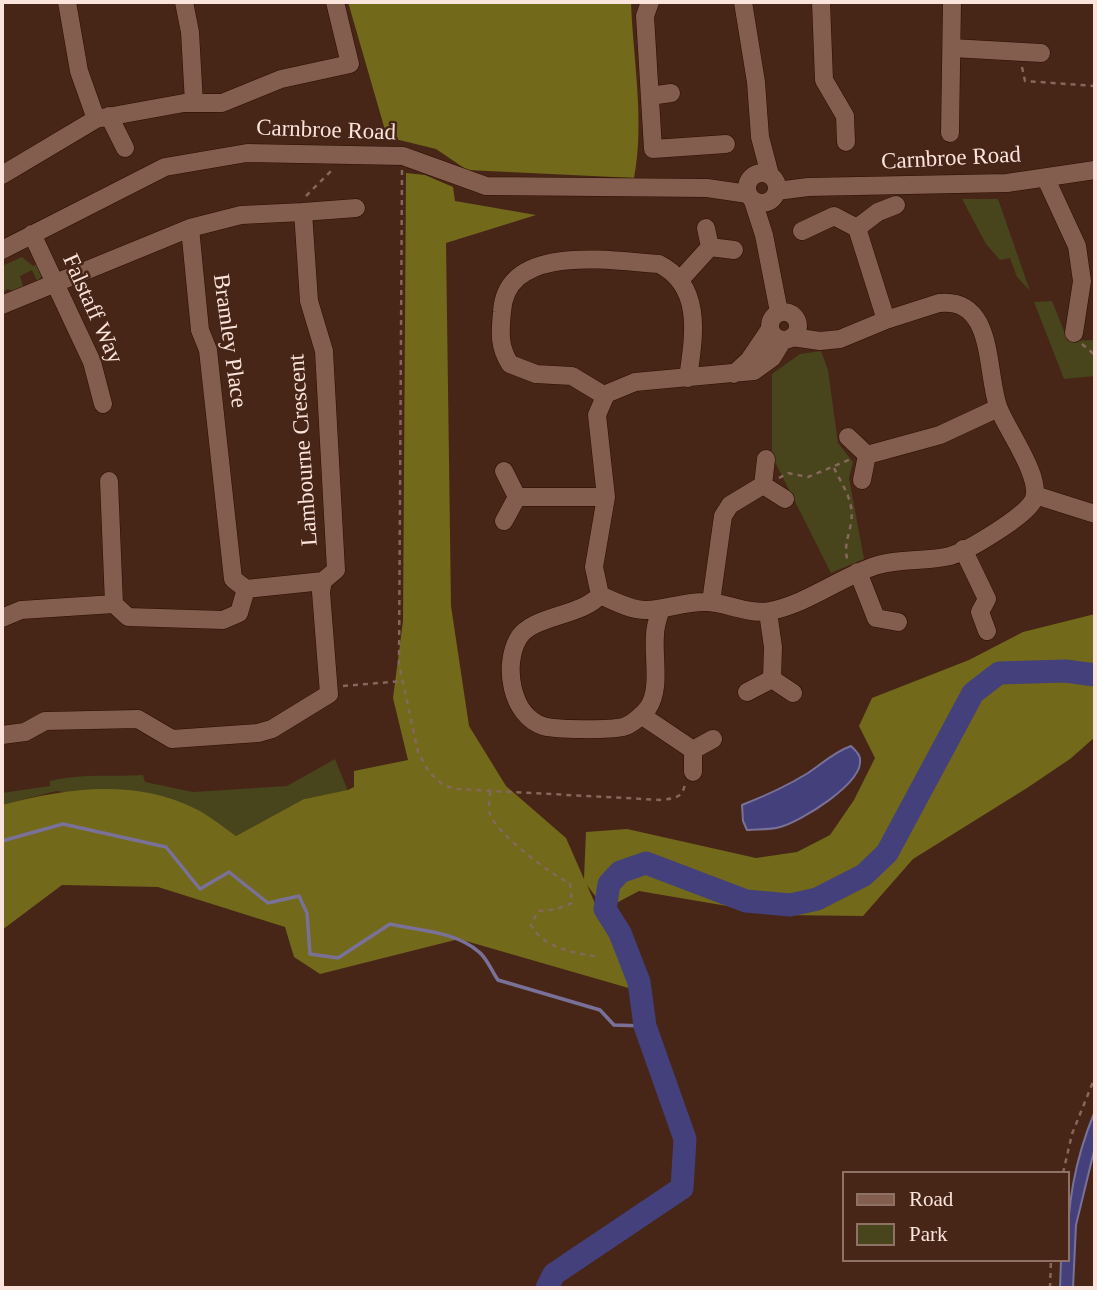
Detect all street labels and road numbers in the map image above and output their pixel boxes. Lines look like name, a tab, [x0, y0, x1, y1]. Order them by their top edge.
street label: Carnbroe Road	[256, 115, 396, 147]
street label: Carnbroe Road	[880, 142, 1022, 176]
street label: Falstaff Way	[56, 250, 128, 368]
street label: Bramley Place	[206, 272, 252, 410]
street label: Lambourne Crescent	[284, 353, 324, 547]

